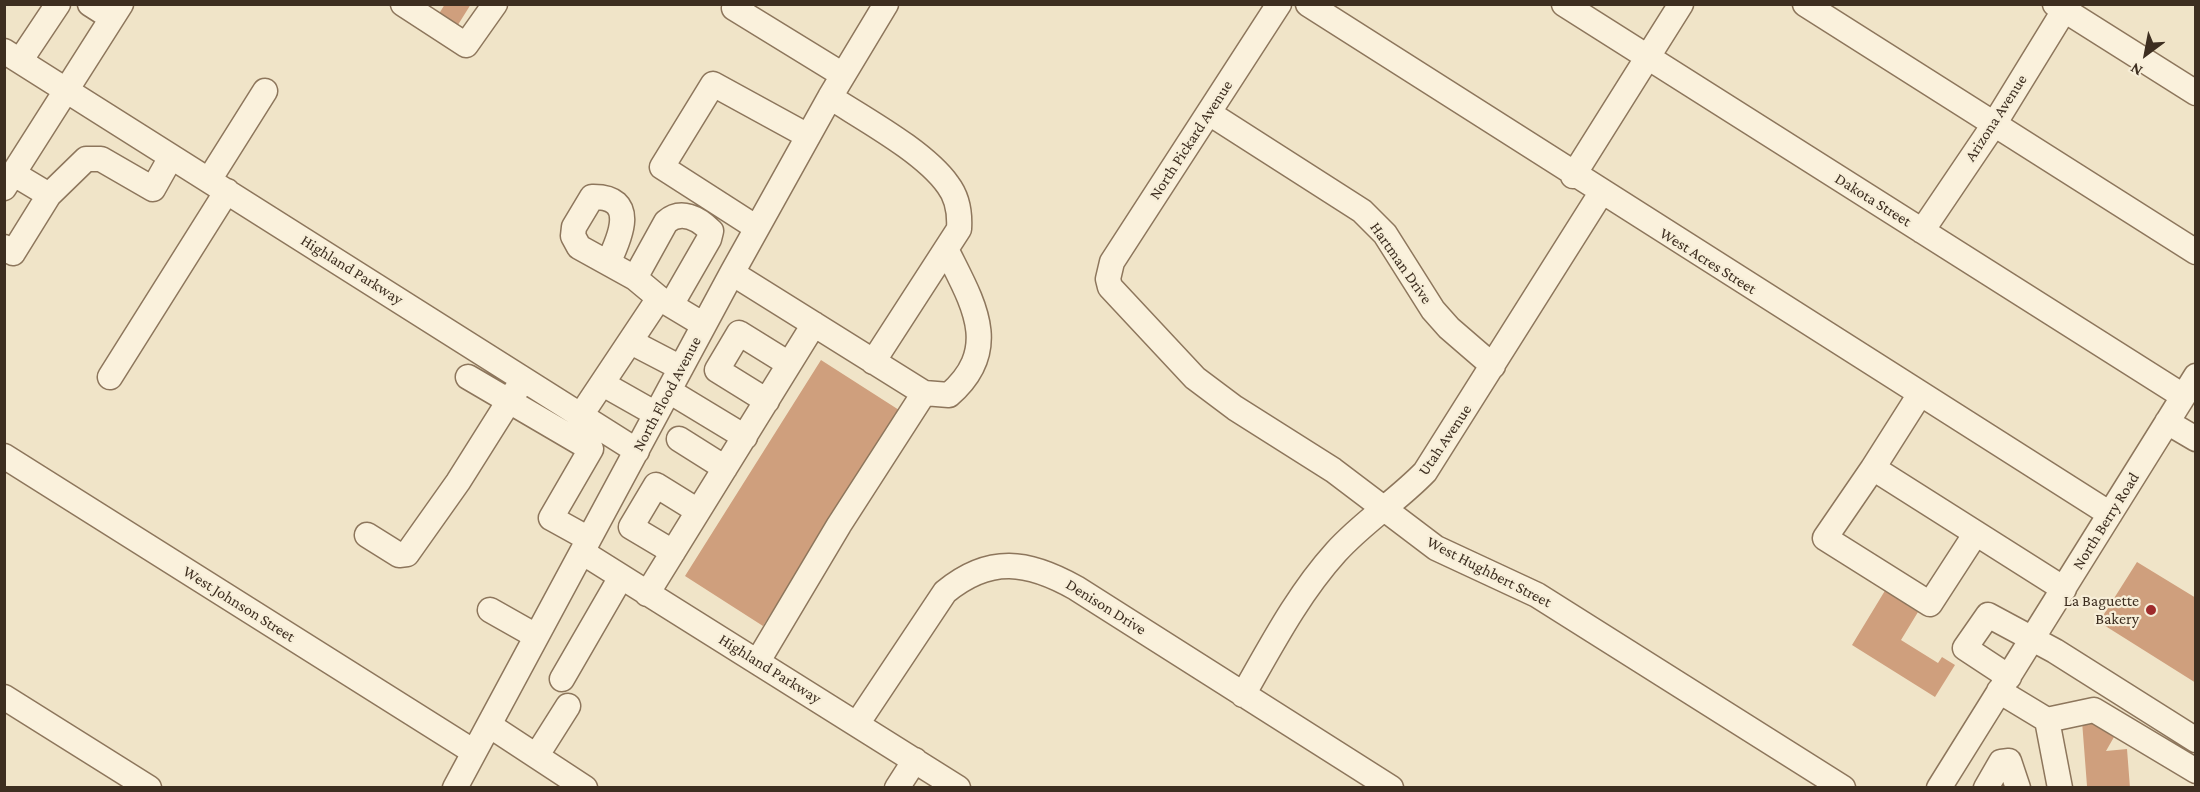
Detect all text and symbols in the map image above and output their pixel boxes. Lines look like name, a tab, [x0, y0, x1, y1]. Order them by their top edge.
north arrow	[2116, 24, 2176, 84]
text: N	[2127, 60, 2145, 80]
street label: Arizona Avenue	[1961, 71, 2031, 165]
street label: North Pickard Avenue	[1145, 77, 1237, 203]
street label: Dakota Street	[1831, 169, 1915, 231]
street label: Hartman Drive	[1366, 218, 1436, 308]
street label: West Acres Street	[1656, 224, 1760, 298]
street label: Highland Parkway	[297, 231, 407, 309]
street label: North Flood Avenue	[629, 333, 705, 455]
street label: Utah Avenue	[1414, 401, 1476, 479]
street label: North Berry Road	[2068, 469, 2144, 573]
street label: West Hughbert Street	[1423, 532, 1555, 612]
street label: West Johnson Street	[179, 562, 299, 646]
street label: Denison Drive	[1062, 575, 1150, 639]
place label: La Baguette Bakery	[2064, 591, 2139, 629]
marker: La Baguette Bakery	[2144, 603, 2158, 617]
street label: Highland Parkway	[715, 630, 825, 708]

